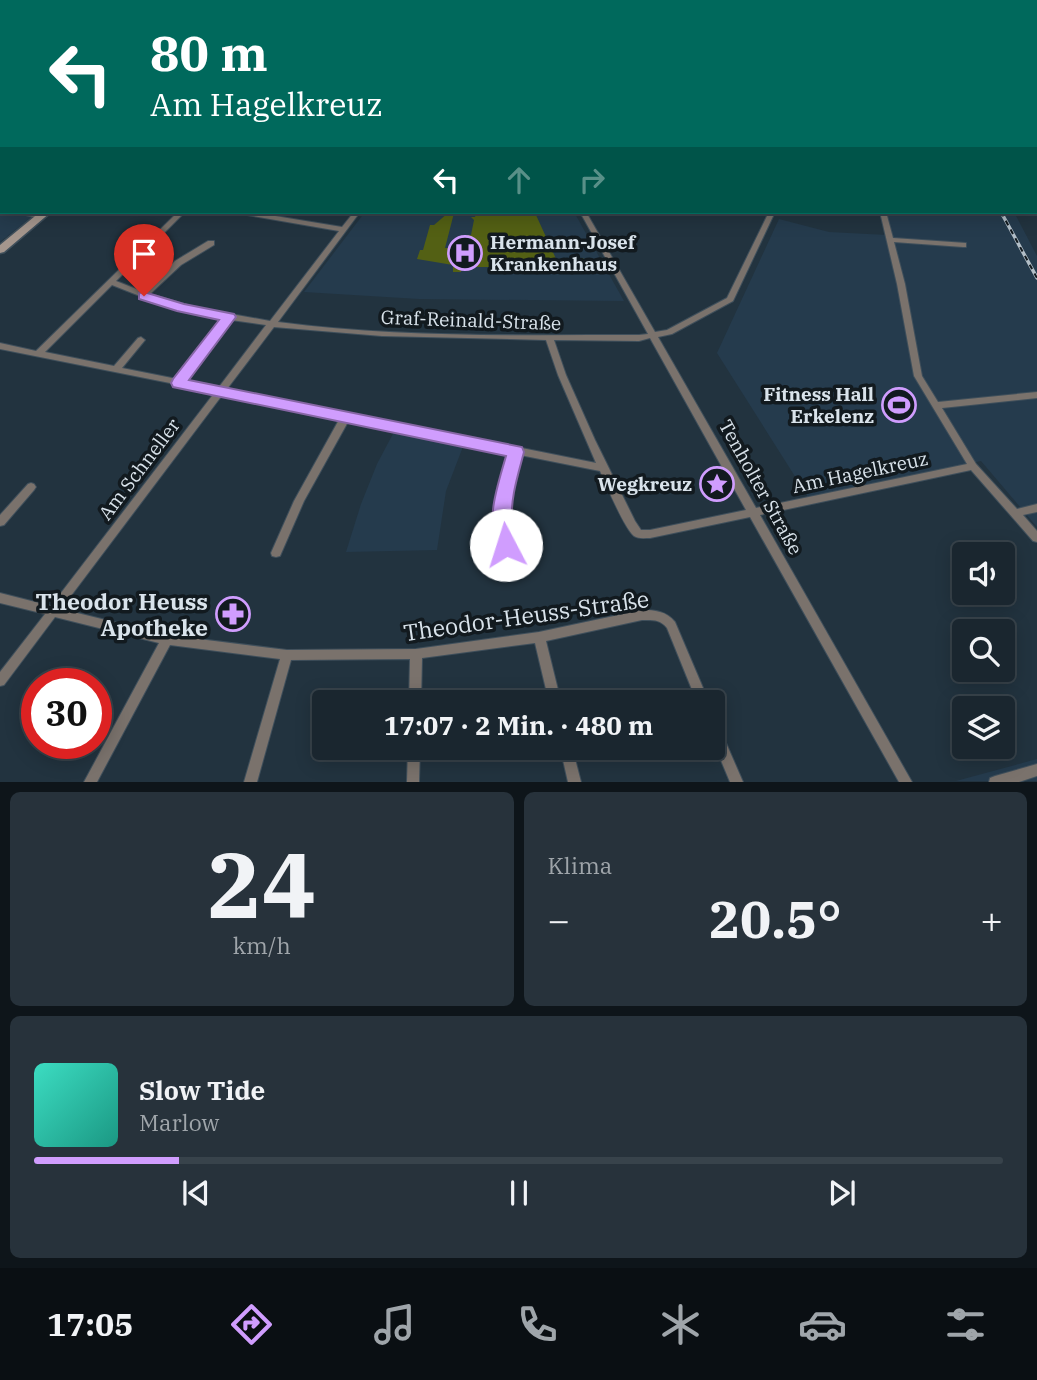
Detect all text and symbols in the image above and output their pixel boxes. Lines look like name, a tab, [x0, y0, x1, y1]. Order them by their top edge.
text: 80 m	[150, 21, 268, 84]
icon: left	[35, 28, 126, 119]
text: Am Hagelkreuz	[150, 83, 382, 125]
icon: left	[427, 161, 465, 199]
icon: ahead	[500, 161, 538, 199]
icon: right	[573, 161, 611, 199]
pin	[114, 224, 174, 296]
place label: Hermann-Josef Krankenhaus	[490, 230, 637, 276]
hospital icon: Hermann-Josef Krankenhaus	[446, 234, 484, 272]
icon: arrive	[125, 235, 163, 273]
street label: Graf-Reinald-Straße	[380, 305, 562, 335]
place label: Fitness Hall Erkelenz	[763, 382, 874, 428]
sports icon: Fitness Hall Erkelenz	[880, 386, 918, 424]
street label: Am Schneller	[93, 413, 185, 524]
street label: Tenholter Straße	[714, 415, 808, 559]
street label: Am Hagelkreuz	[790, 446, 930, 498]
place icon: Wegkreuz	[698, 465, 736, 503]
place label: Wegkreuz	[598, 472, 692, 496]
position arrow	[469, 508, 543, 582]
map controls	[952, 542, 1015, 759]
button: sound	[952, 542, 1015, 605]
street label: Theodor-Heuss-Straße	[401, 583, 651, 647]
place label: Theodor Heuss Apotheke	[35, 586, 208, 642]
pharmacy icon: Theodor Heuss Apotheke	[214, 595, 252, 633]
button: search	[952, 619, 1015, 682]
speed limit sign: 30	[21, 668, 112, 759]
button: layers	[952, 696, 1015, 759]
text: 17:07 · 2 Min. · 480 m	[384, 708, 653, 742]
text: 24	[207, 825, 316, 943]
text: Klima	[548, 850, 612, 880]
text: 20.5°	[709, 885, 842, 952]
text: −	[548, 895, 570, 944]
text: +	[980, 895, 1003, 944]
text: km/h	[233, 930, 291, 960]
text: Slow Tide	[139, 1073, 265, 1107]
text: Marlow	[139, 1107, 219, 1137]
icon: previous	[177, 1174, 215, 1212]
icon: pause	[500, 1174, 538, 1212]
icon: next	[823, 1174, 861, 1212]
icon: directions	[227, 1300, 276, 1349]
icon: music	[370, 1300, 419, 1349]
icon: phone	[513, 1300, 562, 1349]
icon: climate	[656, 1300, 705, 1349]
icon: car	[798, 1300, 847, 1349]
icon: filters	[941, 1300, 990, 1349]
text: 17:05	[47, 1303, 133, 1345]

